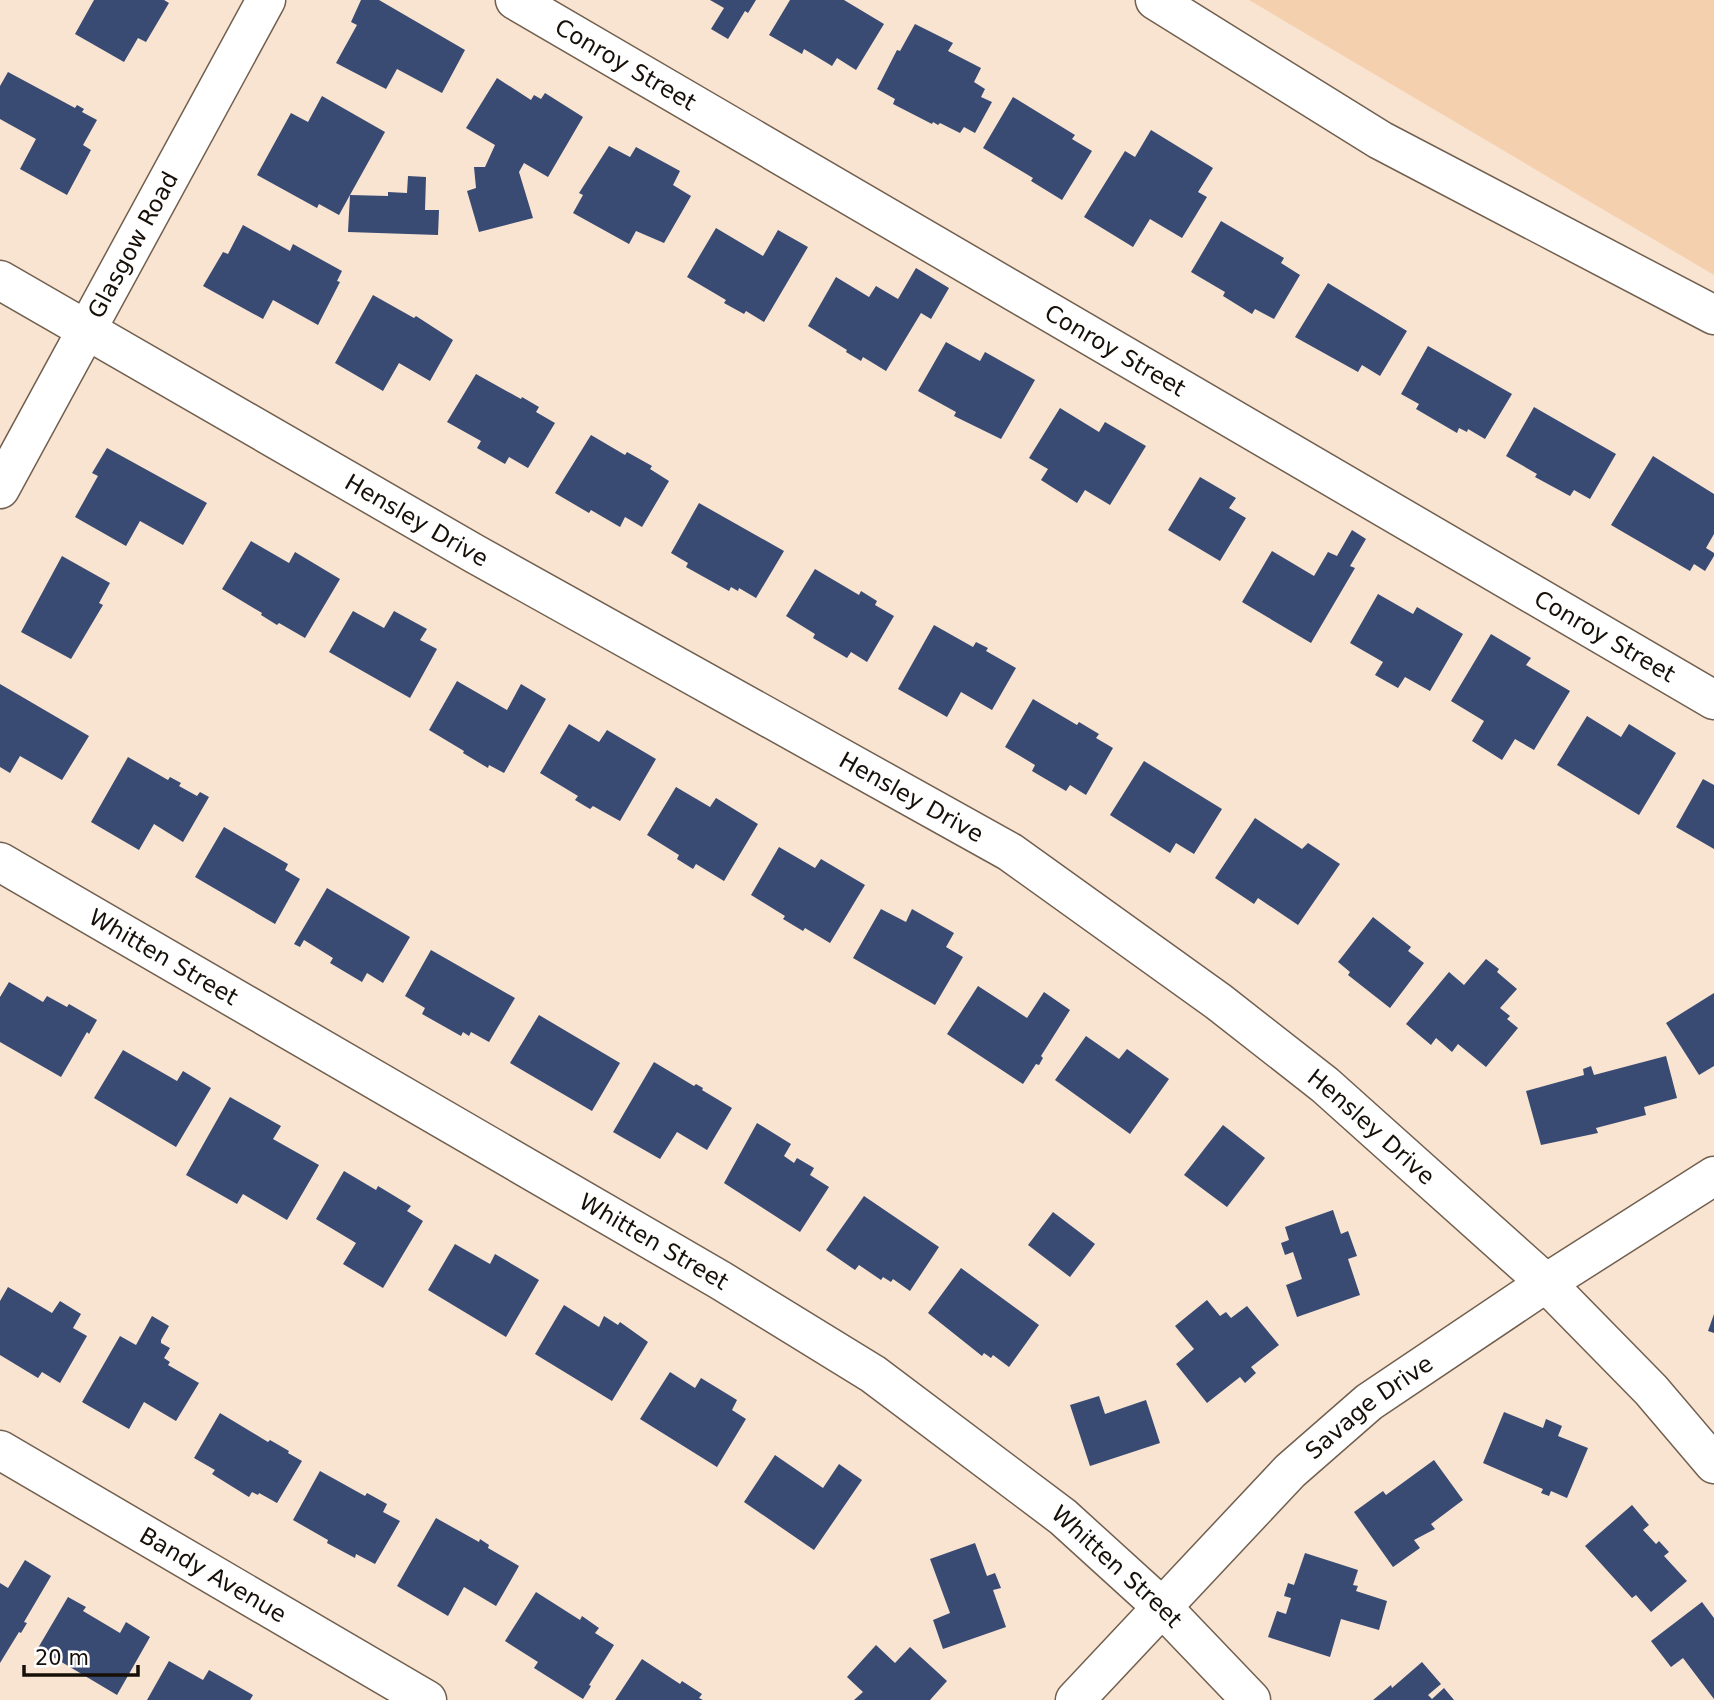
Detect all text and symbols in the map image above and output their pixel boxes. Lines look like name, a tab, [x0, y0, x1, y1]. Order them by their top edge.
street label: Conroy Street	[550, 13, 701, 116]
street label: Glasgow Road	[83, 167, 183, 323]
street label: Conroy Street	[1040, 299, 1190, 402]
street label: Hensley Drive	[340, 469, 493, 572]
street label: Conroy Street	[1530, 585, 1680, 687]
street label: Hensley Drive	[835, 747, 988, 848]
street label: Whitten Street	[84, 904, 243, 1010]
street label: Hensley Drive	[1303, 1064, 1440, 1190]
street label: Whitten Street	[575, 1188, 733, 1295]
street label: Savage Drive	[1300, 1350, 1438, 1464]
street label: Whitten Street	[1046, 1500, 1187, 1633]
street label: Bandy Avenue	[135, 1522, 291, 1628]
scale bar	[24, 1634, 138, 1678]
text: 20 m	[35, 1646, 89, 1670]

